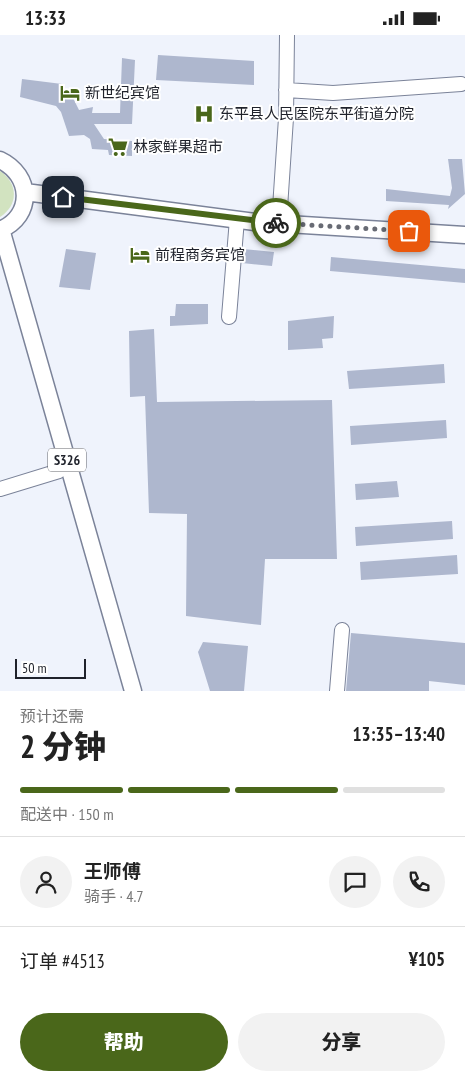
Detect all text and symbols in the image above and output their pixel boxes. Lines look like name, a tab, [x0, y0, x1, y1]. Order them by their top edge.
text: 13:33	[25, 6, 66, 30]
hotel icon: 新世纪宾馆	[59, 82, 81, 104]
place label: 新世纪宾馆	[85, 83, 160, 102]
hospital icon: 东平县人民医院东平街道分院	[193, 103, 215, 125]
place label: 东平县人民医院东平街道分院	[219, 104, 414, 123]
supermarket icon: 林家鲜果超市	[107, 136, 129, 158]
place label: 林家鲜果超市	[133, 137, 223, 156]
pin	[42, 176, 84, 218]
icon: home	[49, 183, 77, 211]
courier	[251, 198, 301, 248]
icon: bike	[262, 209, 290, 237]
pin	[388, 210, 430, 252]
icon: bag	[395, 217, 423, 245]
hotel icon: 前程商务宾馆	[129, 244, 151, 266]
place label: 前程商务宾馆	[155, 245, 245, 264]
road number: S326	[48, 449, 86, 471]
scale bar	[15, 656, 86, 679]
text: 50 m	[22, 659, 47, 677]
text: 预计还需	[20, 706, 84, 726]
text: 13:35–13:40	[352, 722, 445, 746]
text: 2 分钟	[20, 725, 106, 767]
text: 配送中 · 150 m	[20, 804, 114, 824]
button: person	[20, 856, 72, 908]
button: chat	[329, 856, 381, 908]
button: phone	[393, 856, 445, 908]
text: 王师傅	[84, 859, 141, 883]
text: 骑手 · 4.7	[84, 886, 143, 906]
text: ¥105	[409, 947, 445, 971]
text: 订单 #4513	[20, 949, 105, 973]
button: 帮助	[20, 1013, 228, 1071]
button: 分享	[238, 1013, 445, 1071]

